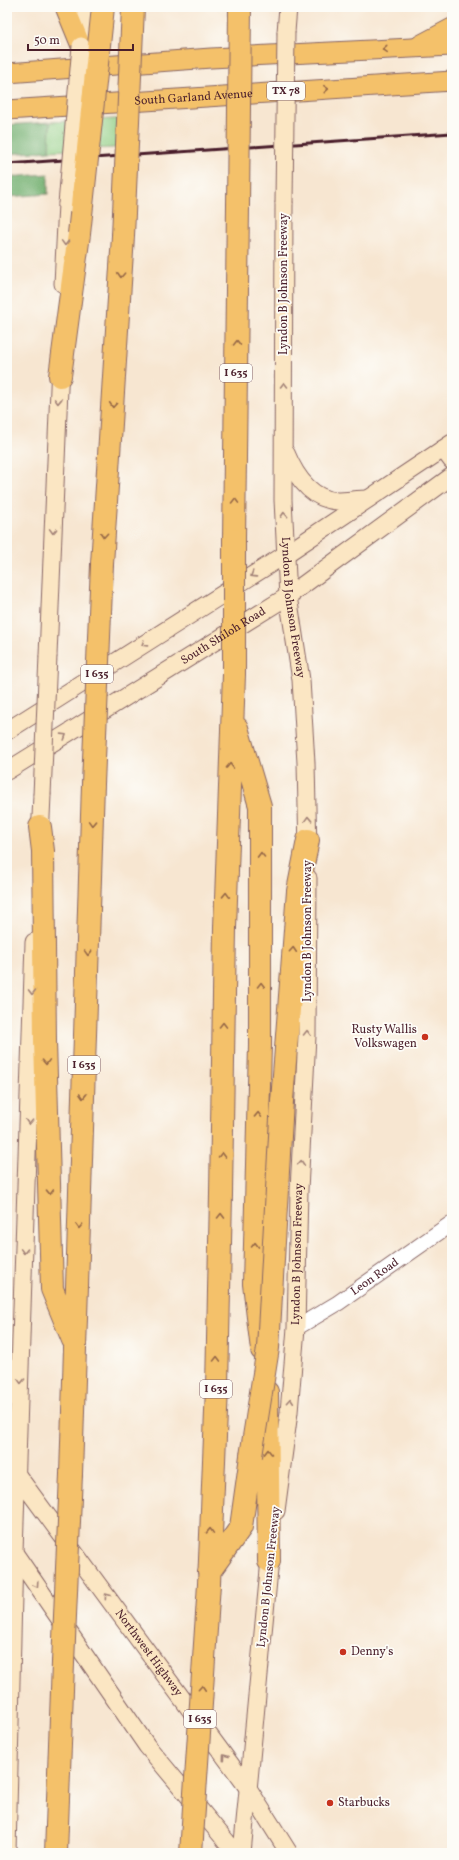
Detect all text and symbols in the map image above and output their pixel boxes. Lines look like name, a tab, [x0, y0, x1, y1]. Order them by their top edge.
scale bar	[28, 26, 133, 52]
text: 50 m	[34, 33, 60, 49]
one-way arrow	[382, 45, 388, 54]
road number: TX 78	[267, 82, 305, 100]
one-way arrow	[323, 84, 329, 93]
street label: South Garland Avenue	[134, 86, 254, 110]
street label: Lyndon B Johnson Freeway	[276, 213, 292, 355]
one-way arrow	[61, 240, 69, 246]
one-way arrow	[116, 272, 125, 278]
one-way arrow	[233, 340, 241, 346]
road number: I 635	[220, 364, 252, 382]
one-way arrow	[280, 382, 288, 388]
one-way arrow	[54, 398, 63, 404]
one-way arrow	[108, 402, 117, 408]
one-way arrow	[230, 498, 239, 504]
one-way arrow	[279, 512, 288, 518]
one-way arrow	[49, 528, 57, 534]
one-way arrow	[99, 532, 108, 538]
street label: Lyndon B Johnson Freeway	[277, 537, 309, 680]
one-way arrow	[250, 570, 257, 577]
street label: South Shiloh Road	[178, 604, 269, 669]
one-way arrow	[141, 639, 148, 647]
road number: I 635	[81, 665, 113, 683]
one-way arrow	[60, 733, 67, 741]
one-way arrow	[226, 763, 234, 769]
one-way arrow	[303, 816, 312, 822]
one-way arrow	[87, 820, 96, 826]
one-way arrow	[257, 852, 265, 858]
street label: Lyndon B Johnson Freeway	[300, 860, 316, 1002]
one-way arrow	[221, 892, 230, 898]
one-way arrow	[289, 947, 298, 953]
one-way arrow	[83, 950, 92, 956]
one-way arrow	[256, 982, 265, 988]
one-way arrow	[28, 989, 37, 995]
one-way arrow	[219, 1022, 227, 1028]
place label: Rusty Wallis Volkswagen	[351, 1022, 417, 1052]
one-way arrow	[303, 1030, 311, 1036]
marker: Rusty Wallis Volkswagen	[420, 1032, 430, 1042]
road number: I 635	[68, 1056, 100, 1074]
one-way arrow	[41, 1059, 50, 1065]
one-way arrow	[79, 1094, 87, 1100]
one-way arrow	[254, 1112, 262, 1118]
one-way arrow	[25, 1119, 33, 1125]
one-way arrow	[218, 1152, 226, 1158]
one-way arrow	[296, 1160, 305, 1166]
street label: Lyndon B Johnson Freeway	[288, 1182, 307, 1325]
one-way arrow	[45, 1189, 54, 1195]
one-way arrow	[217, 1213, 225, 1219]
one-way arrow	[75, 1223, 83, 1229]
one-way arrow	[251, 1242, 259, 1248]
one-way arrow	[20, 1248, 28, 1254]
street label: Leon Road	[348, 1254, 402, 1300]
one-way arrow	[213, 1356, 221, 1362]
one-way arrow	[16, 1378, 25, 1384]
road number: I 635	[200, 1380, 232, 1398]
one-way arrow	[286, 1398, 295, 1404]
one-way arrow	[264, 1449, 272, 1455]
street label: Lyndon B Johnson Freeway	[254, 1505, 284, 1648]
one-way arrow	[206, 1528, 215, 1534]
one-way arrow	[31, 1580, 38, 1587]
one-way arrow	[104, 1593, 111, 1600]
street label: Northwest Highway	[111, 1606, 186, 1700]
place label: Denny's	[351, 1644, 393, 1660]
marker: Denny's	[338, 1647, 348, 1657]
one-way arrow	[197, 1685, 206, 1691]
road number: I 635	[184, 1710, 216, 1728]
one-way arrow	[222, 1754, 230, 1761]
place label: Starbucks	[338, 1795, 390, 1811]
marker: Starbucks	[325, 1798, 335, 1808]

